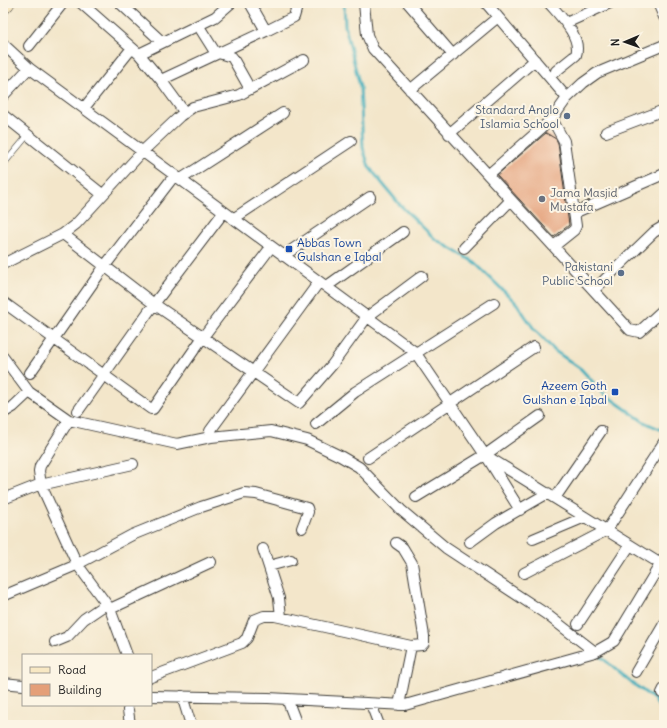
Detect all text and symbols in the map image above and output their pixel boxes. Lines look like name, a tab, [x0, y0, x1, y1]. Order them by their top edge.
north arrow	[605, 22, 645, 62]
text: N	[608, 38, 622, 46]
place label: Standard Anglo Islamia School	[475, 102, 559, 131]
marker: Standard Anglo Islamia School	[562, 111, 572, 121]
place label: Jama Masjid Mustafa	[550, 185, 618, 214]
marker: Jama Masjid Mustafa	[537, 194, 547, 204]
place label: Abbas Town Gulshan e Iqbal	[297, 235, 382, 264]
marker: Abbas Town Gulshan e Iqbal	[284, 244, 294, 254]
place label: Pakistani Public School	[542, 259, 613, 288]
marker: Pakistani Public School	[616, 268, 626, 278]
place label: Azeem Goth Gulshan e Iqbal	[522, 378, 607, 407]
marker: Azeem Goth Gulshan e Iqbal	[610, 387, 620, 397]
legend	[22, 654, 152, 706]
text: Road	[58, 662, 86, 677]
text: Building	[58, 682, 102, 697]

